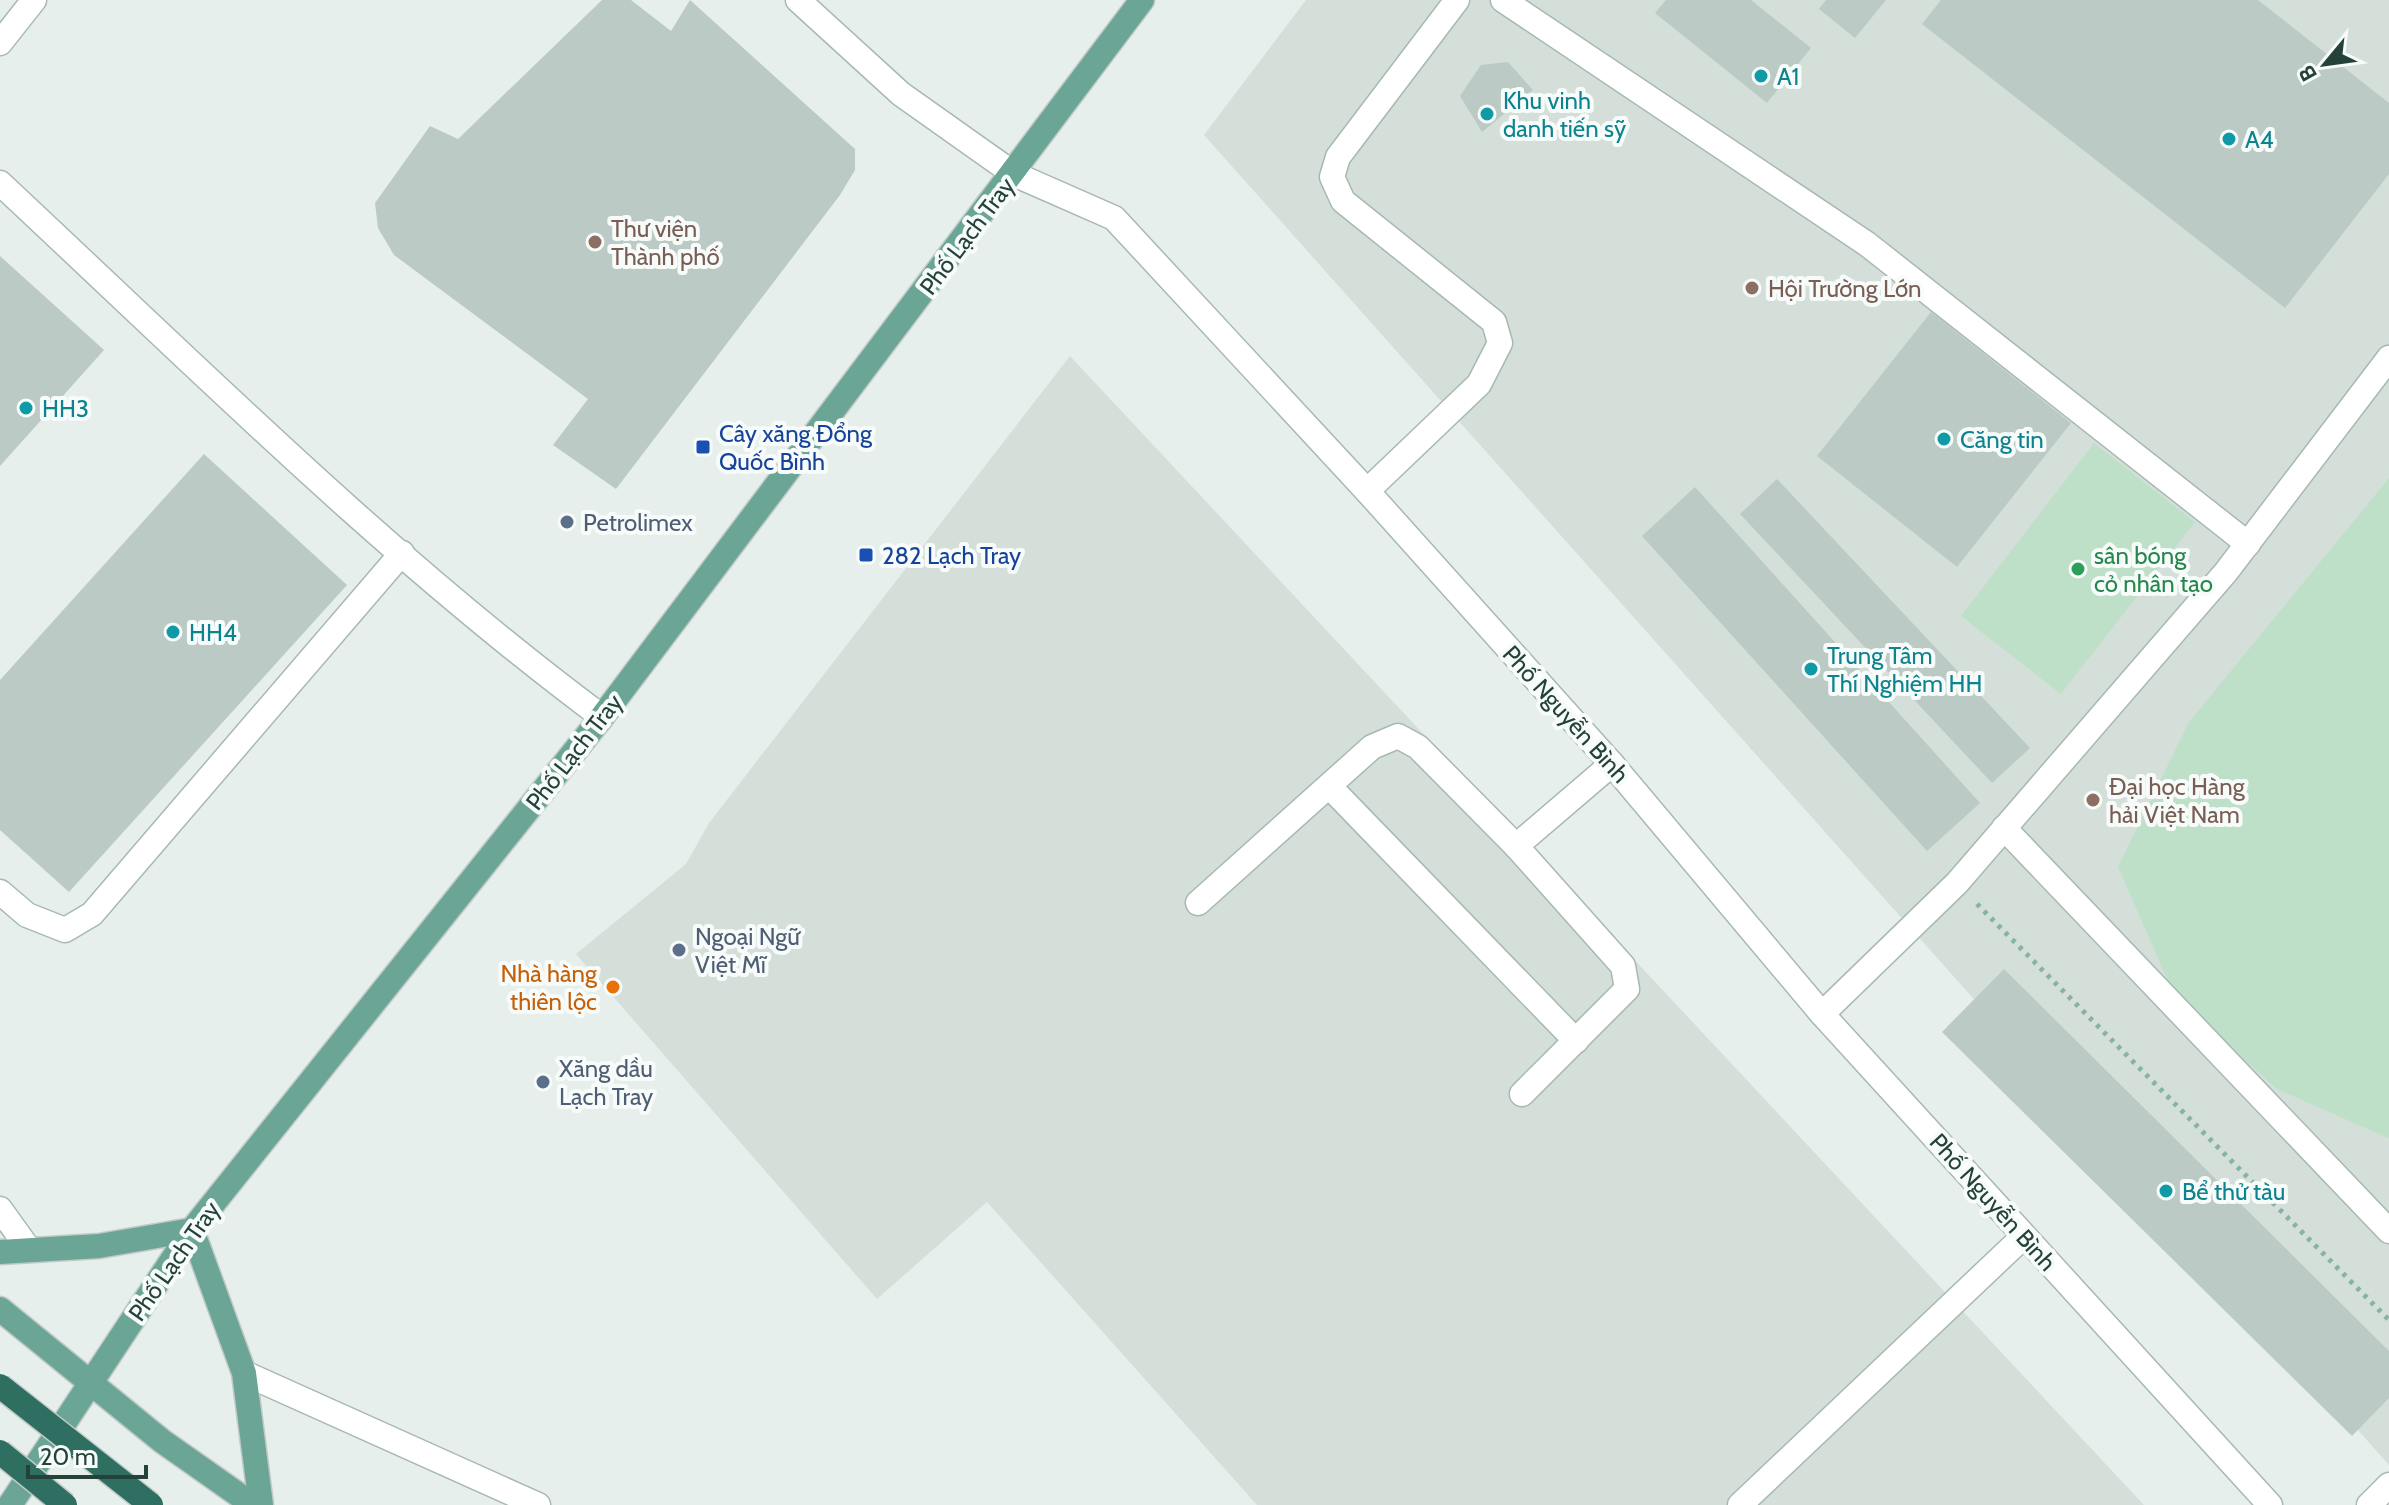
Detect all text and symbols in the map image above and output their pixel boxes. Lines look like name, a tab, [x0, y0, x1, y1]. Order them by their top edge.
north arrow	[2285, 24, 2365, 104]
text: B	[2293, 61, 2323, 86]
place label: A1	[1777, 62, 1799, 91]
marker: A1	[1752, 67, 1770, 85]
place label: Khu vinh danh tiến sỹ	[1503, 86, 1626, 143]
marker: Khu vinh danh tiến sỹ	[1478, 105, 1496, 123]
place label: A4	[2245, 125, 2274, 154]
marker: A4	[2220, 130, 2238, 148]
street label: Phố Lạch Tray	[913, 172, 1021, 300]
place label: Thư viện Thành phố	[611, 214, 720, 271]
marker: Thư viện Thành phố	[586, 233, 604, 251]
place label: Hội Trường Lớn	[1768, 274, 1922, 303]
marker: Hội Trường Lớn	[1743, 279, 1761, 297]
place label: HH3	[42, 394, 89, 423]
marker: HH3	[17, 399, 35, 417]
place label: Cây xăng Đổng Quốc Bình	[719, 419, 873, 476]
place label: Căng tin	[1960, 425, 2044, 454]
marker: Căng tin	[1935, 430, 1953, 448]
marker: Cây xăng Đổng Quốc Bình	[694, 438, 712, 456]
place label: Petrolimex	[583, 508, 693, 537]
marker: Petrolimex	[558, 513, 576, 531]
place label: 282 Lạch Tray	[882, 541, 1021, 570]
place label: sân bóng cỏ nhân tạo	[2094, 541, 2213, 598]
marker: 282 Lạch Tray	[857, 546, 875, 564]
marker: sân bóng cỏ nhân tạo	[2069, 560, 2087, 578]
place label: HH4	[189, 618, 237, 647]
marker: HH4	[164, 623, 182, 641]
street label: Phố Nguyễn Bình	[1497, 639, 1635, 789]
place label: Trung Tâm Thí Nghiệm HH	[1827, 641, 1982, 698]
marker: Trung Tâm Thí Nghiệm HH	[1802, 660, 1820, 678]
street label: Phố Lạch Tray	[520, 688, 628, 816]
place label: Đại học Hàng hải Việt Nam	[2109, 772, 2246, 829]
marker: Đại học Hàng hải Việt Nam	[2084, 791, 2102, 809]
place label: Ngoại Ngữ Việt Mĩ	[695, 922, 801, 979]
marker: Ngoại Ngữ Việt Mĩ	[670, 941, 688, 959]
place label: Nhà hàng thiên lộc	[500, 959, 598, 1016]
marker: Nhà hàng thiên lộc	[604, 978, 622, 996]
place label: Xăng dầu Lạch Tray	[559, 1054, 653, 1111]
marker: Xăng dầu Lạch Tray	[534, 1073, 552, 1091]
street label: Phố Nguyễn Bình	[1924, 1127, 2062, 1277]
place label: Bể thử tàu	[2182, 1177, 2285, 1206]
marker: Bể thử tàu	[2157, 1182, 2175, 1200]
street label: Phố Lạch Tray	[122, 1196, 226, 1326]
scale bar	[28, 1429, 146, 1479]
text: 20 m	[40, 1442, 96, 1471]

